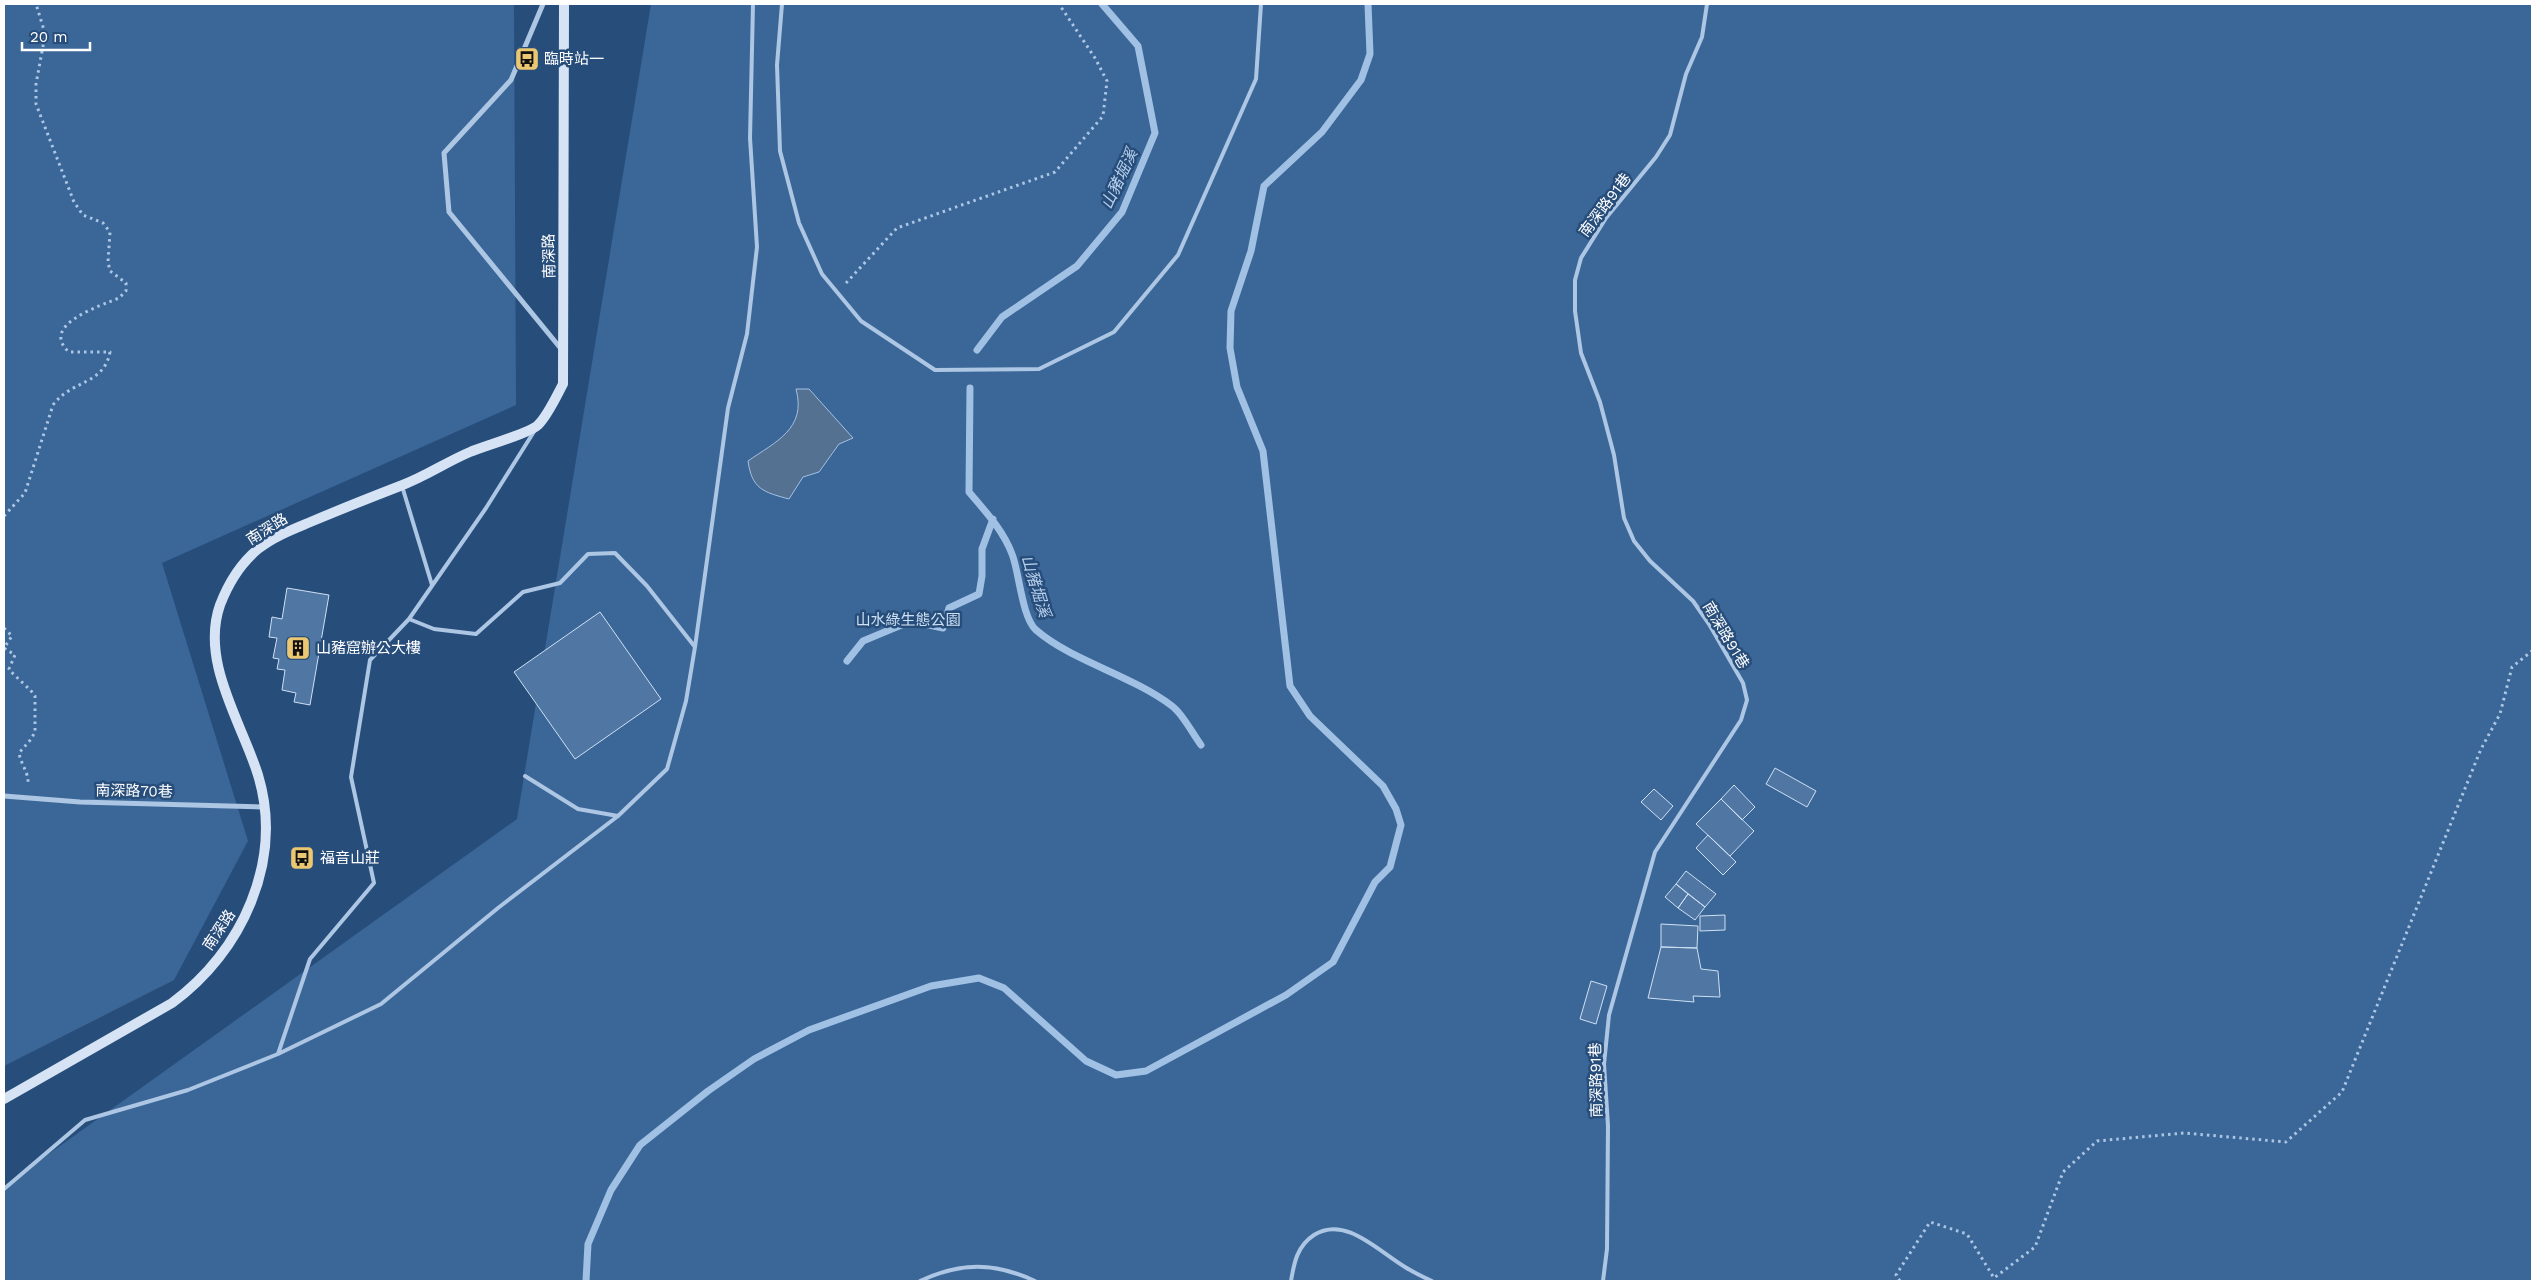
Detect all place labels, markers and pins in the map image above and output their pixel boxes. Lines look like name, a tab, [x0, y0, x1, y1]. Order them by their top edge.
bus stop icon: 臨時站一	[514, 46, 540, 72]
place label: 臨時站一	[544, 50, 604, 68]
building icon: 山豬窟辦公大樓	[285, 635, 311, 661]
place label: 山豬窟辦公大樓	[316, 639, 421, 657]
bus stop icon: 福音山莊	[289, 845, 315, 871]
place label: 福音山莊	[320, 849, 380, 867]

